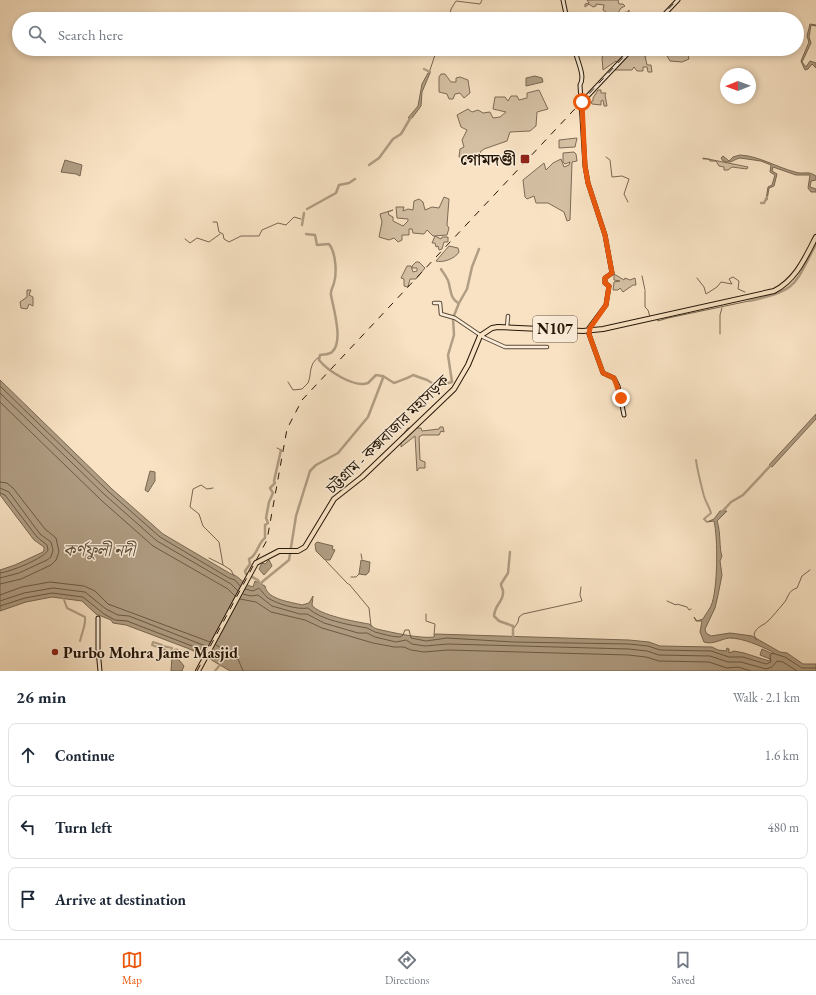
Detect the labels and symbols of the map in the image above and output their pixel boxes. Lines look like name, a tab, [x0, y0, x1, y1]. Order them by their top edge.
north arrow	[720, 68, 756, 104]
route start	[573, 93, 591, 111]
place label: গোমদণ্ডী	[460, 149, 516, 170]
marker: গোমদণ্ডী	[519, 153, 531, 165]
road number: N107	[533, 316, 577, 342]
street label: চট্টগ্রাম - কক্সবাজার মহাসড়ক	[321, 370, 454, 499]
route end	[612, 389, 630, 407]
water label: কর্ণফুলী নদী	[63, 539, 137, 561]
place label: Purbo Mohra Jame Masjid	[63, 642, 238, 663]
marker: Purbo Mohra Jame Masjid	[50, 647, 60, 657]

